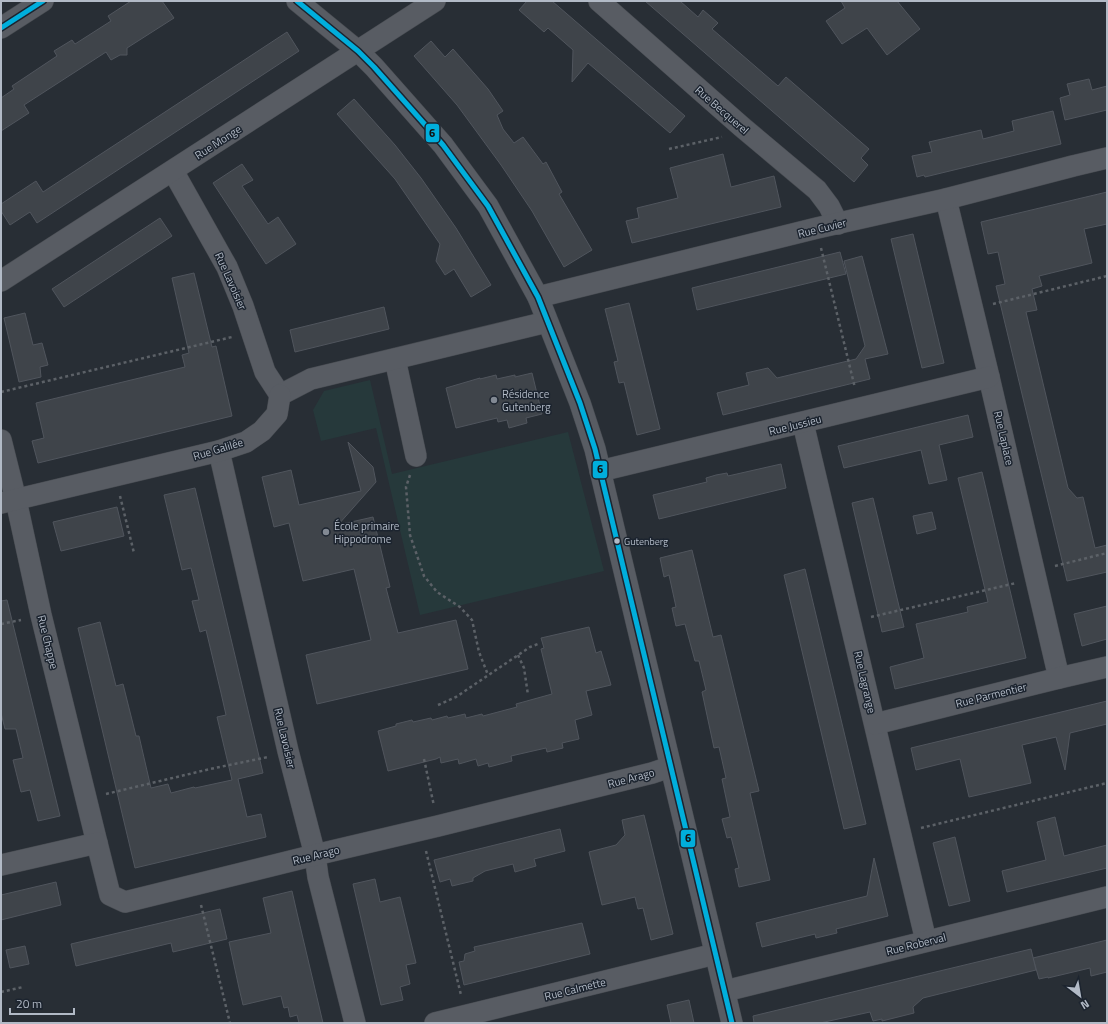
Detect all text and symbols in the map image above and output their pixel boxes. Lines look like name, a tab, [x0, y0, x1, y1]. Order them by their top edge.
street label: Rue Becquerel	[692, 82, 752, 138]
street label: Rue Monge	[192, 121, 245, 163]
line badge: 6	[425, 123, 440, 143]
text: 6	[429, 125, 435, 141]
street label: Rue Cuvier	[796, 214, 848, 242]
street label: Rue Lavoisier	[211, 250, 251, 313]
place label: Résidence Gutenberg	[502, 386, 551, 415]
marker: Résidence Gutenberg	[489, 395, 499, 405]
street label: Rue Laplace	[990, 409, 1018, 467]
street label: Rue Jussieu	[767, 411, 823, 439]
street label: Rue Galilée	[191, 434, 245, 464]
line badge: 6	[592, 460, 608, 479]
text: 6	[597, 461, 603, 477]
place label: École primaire Hippodrome	[334, 518, 400, 547]
marker: École primaire Hippodrome	[321, 527, 331, 537]
place label: Gutenberg	[624, 534, 668, 549]
marker: Gutenberg	[612, 536, 622, 546]
street label: Rue Chappe	[34, 613, 63, 671]
street label: Rue Lagrange	[850, 649, 880, 715]
street label: Rue Parmentier	[954, 678, 1028, 712]
street label: Rue Lavoisier	[270, 706, 300, 770]
street label: Rue Arago	[606, 764, 656, 792]
line badge: 6	[680, 829, 696, 848]
text: 6	[685, 830, 691, 846]
street label: Rue Arago	[291, 841, 341, 869]
street label: Rue Roberval	[884, 929, 948, 959]
street label: Rue Calmette	[543, 974, 608, 1004]
north arrow	[1060, 976, 1100, 1016]
scale bar	[10, 990, 74, 1016]
text: 20 m	[16, 994, 42, 1013]
text: N	[1078, 996, 1093, 1013]

